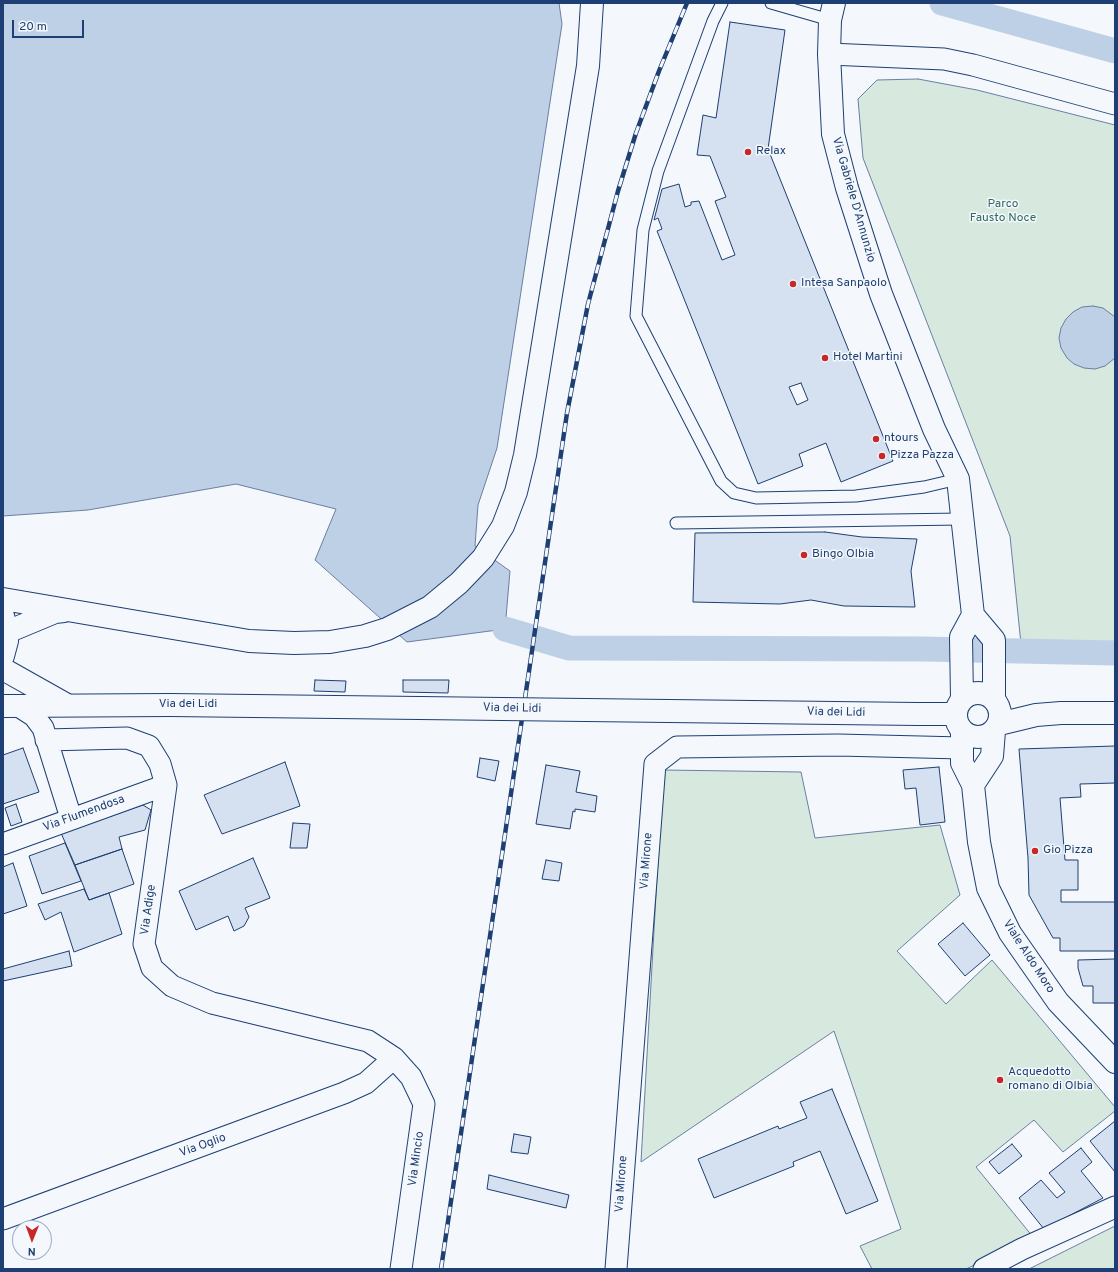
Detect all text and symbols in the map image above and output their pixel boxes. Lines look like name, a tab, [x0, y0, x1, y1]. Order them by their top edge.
scale bar	[14, 12, 86, 38]
text: 20 m	[19, 19, 47, 35]
street label: Via Gabriele D'Annunzio	[828, 136, 878, 264]
place label: Relax	[756, 145, 786, 159]
marker: Relax	[743, 147, 753, 157]
park label: Parco Fausto Noce	[970, 198, 1036, 226]
place label: Intesa Sanpaolo	[801, 277, 887, 291]
marker: Intesa Sanpaolo	[788, 279, 798, 289]
place label: Hotel Martini	[833, 351, 903, 365]
marker: Hotel Martini	[820, 353, 830, 363]
place label: ntours	[884, 432, 919, 446]
marker: ntours	[871, 434, 881, 444]
place label: Pizza Pazza	[890, 449, 954, 463]
marker: Pizza Pazza	[877, 451, 887, 461]
place label: Bingo Olbia	[812, 548, 874, 562]
marker: Bingo Olbia	[799, 550, 809, 560]
street label: Via dei Lidi	[159, 698, 217, 712]
street label: Via dei Lidi	[483, 701, 541, 717]
street label: Via dei Lidi	[807, 705, 865, 721]
street label: Via Flumendosa	[41, 793, 127, 835]
street label: Via Mirone	[638, 832, 656, 890]
place label: Gio Pizza	[1043, 844, 1093, 858]
marker: Gio Pizza	[1030, 846, 1040, 856]
street label: Via Adige	[138, 884, 160, 936]
street label: Viale Aldo Moro	[999, 918, 1057, 996]
place label: Acquedotto romano di Olbia	[1008, 1066, 1093, 1094]
marker: Acquedotto romano di Olbia	[995, 1075, 1005, 1085]
street label: Via Oglio	[178, 1131, 228, 1161]
street label: Via Mincio	[406, 1131, 428, 1187]
street label: Via Mirone	[613, 1155, 631, 1213]
north arrow	[12, 1220, 52, 1260]
text: N	[28, 1244, 36, 1258]

